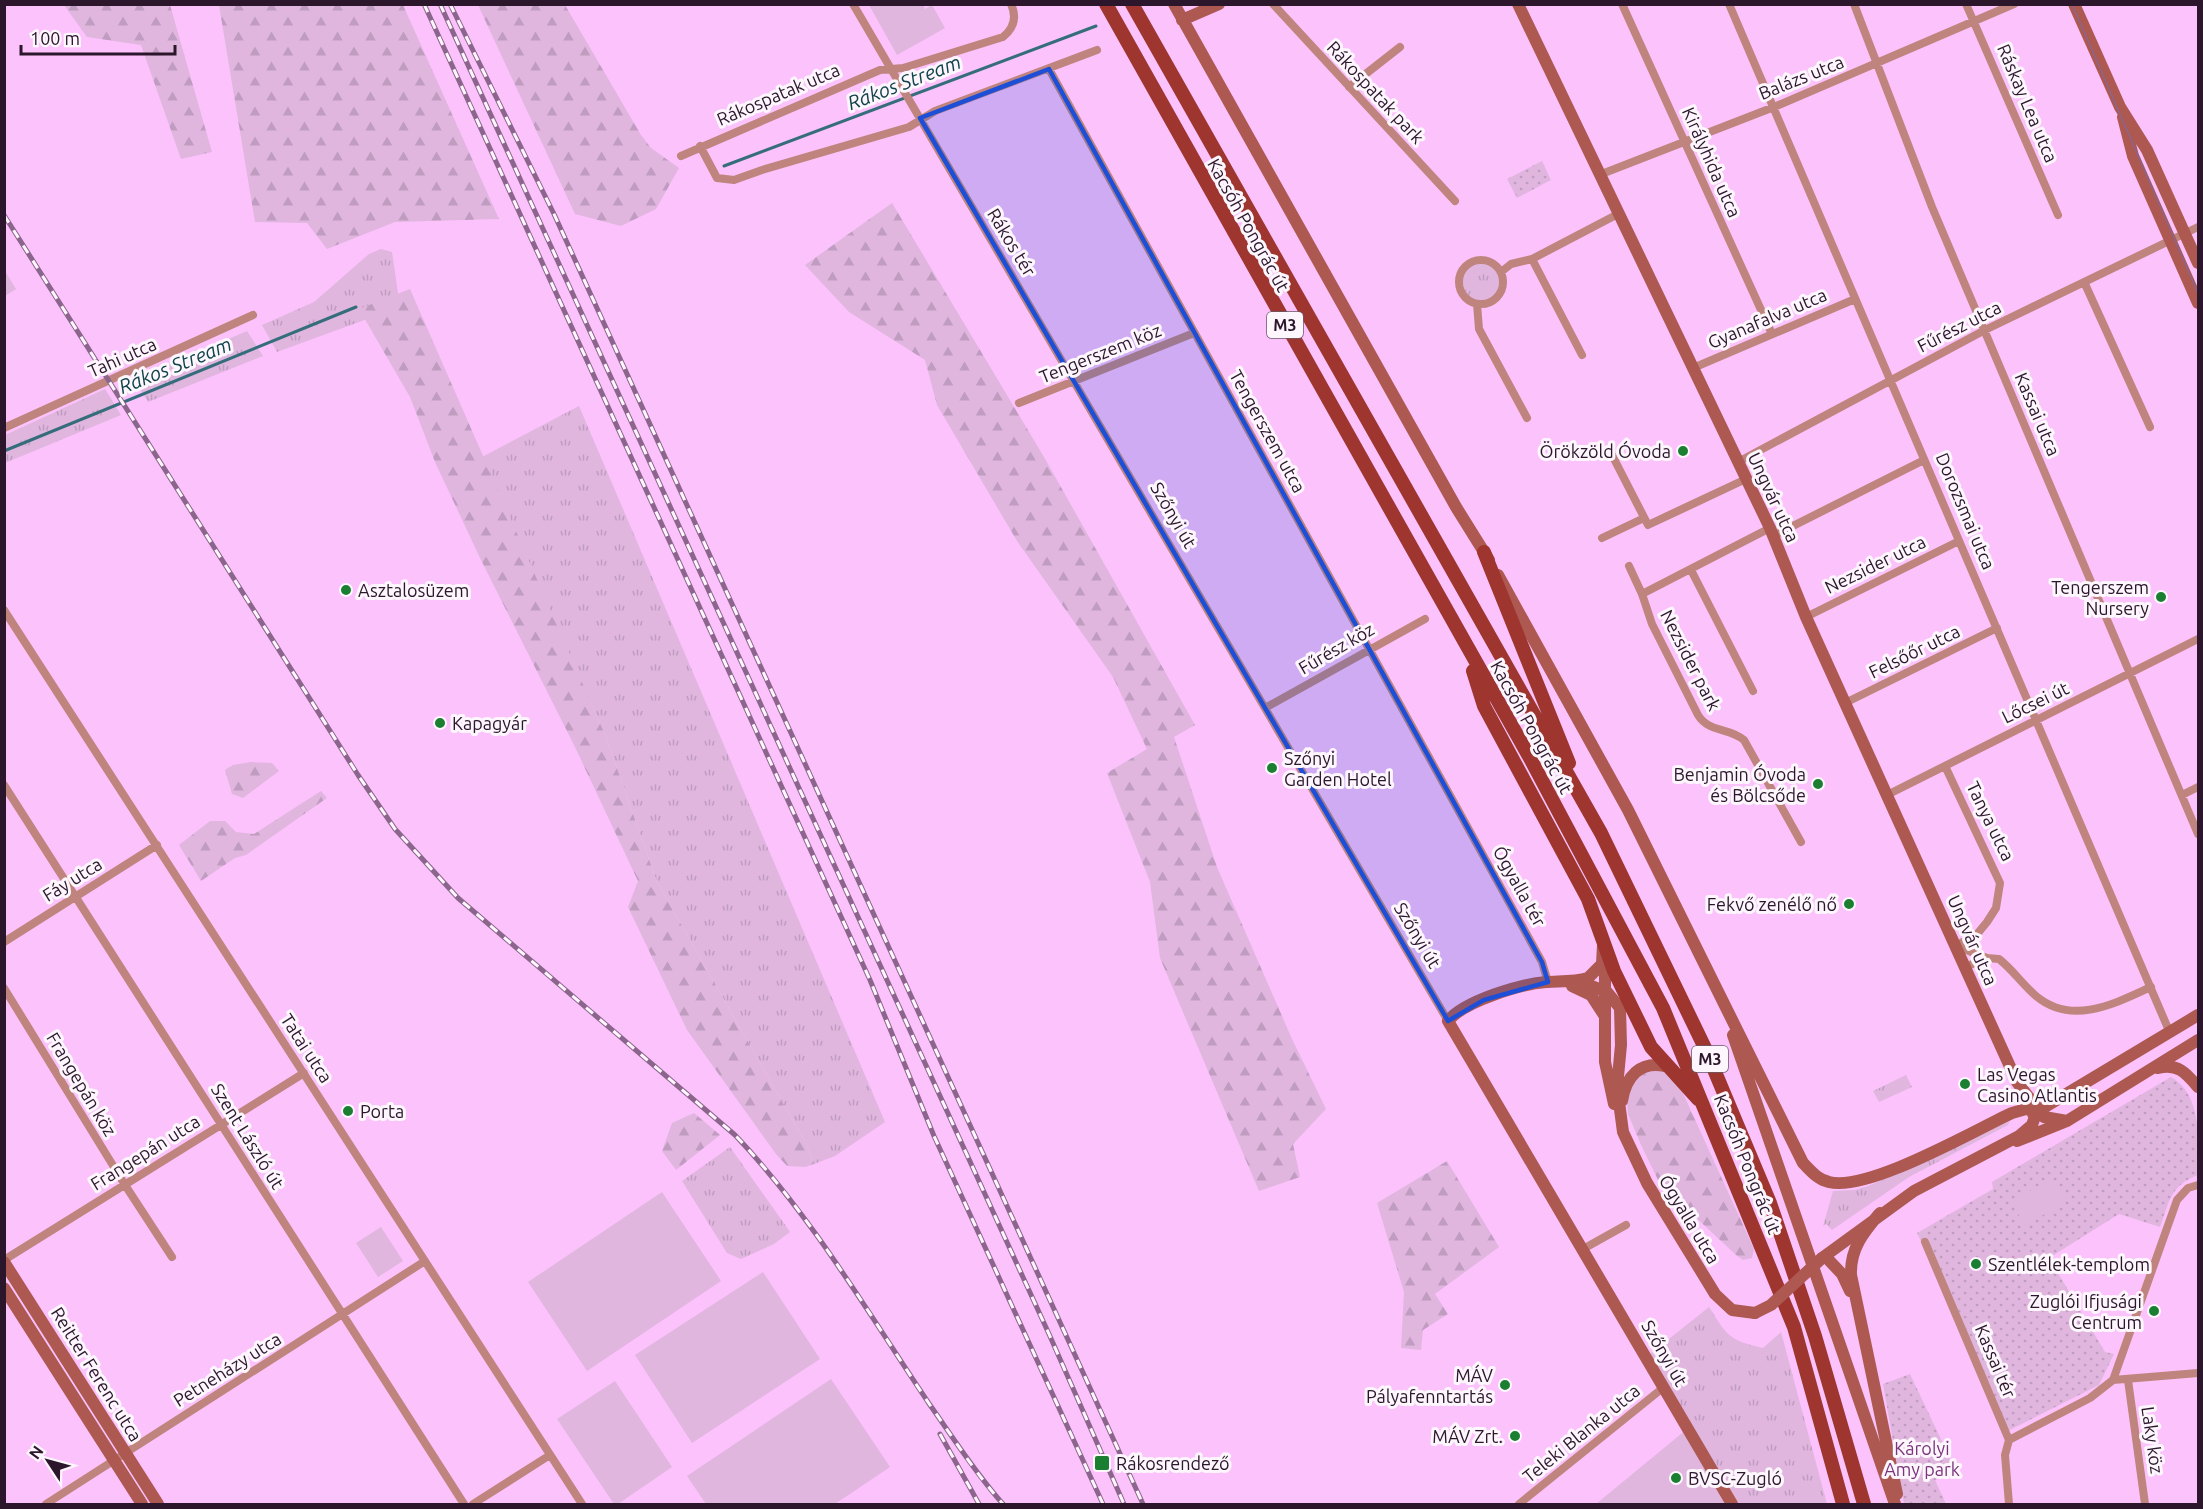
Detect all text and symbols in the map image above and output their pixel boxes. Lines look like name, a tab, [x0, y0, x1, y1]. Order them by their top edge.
scale bar	[21, 18, 176, 56]
text: 100 m	[30, 28, 80, 48]
street label: Rákospatak park	[1324, 37, 1428, 147]
street label: Ráskay Lea utca	[1994, 41, 2062, 165]
water label: Rákos Stream	[844, 50, 964, 114]
street label: Balázs utca	[1756, 51, 1846, 103]
street label: Rákospatak utca	[713, 59, 843, 129]
street label: Királyhida utca	[1679, 104, 1745, 220]
street label: Kacsóh Pongrác út	[1204, 155, 1294, 295]
street label: Rákos tér	[984, 205, 1040, 280]
street label: Gyanafalva utca	[1705, 284, 1829, 352]
street label: Fűrész utca	[1914, 296, 2004, 356]
road number: M3	[1267, 312, 1303, 338]
street label: Tengerszem köz	[1036, 319, 1164, 387]
water label: Rákos Stream	[115, 332, 235, 398]
street label: Tahi utca	[85, 333, 159, 381]
street label: Tengerszem utca	[1226, 366, 1310, 496]
street label: Kassai utca	[2012, 369, 2064, 459]
place label: Örökzöld Óvoda	[1540, 440, 1671, 461]
marker: Örökzöld Óvoda	[1676, 444, 1690, 458]
street label: Ungvár utca	[1744, 449, 1804, 545]
street label: Dorozsmai utca	[1932, 450, 2000, 572]
street label: Szőnyi út	[1147, 479, 1201, 551]
street label: Nezsider utca	[1821, 531, 1929, 597]
place label: Tengerszem Nursery	[2051, 577, 2149, 618]
place label: Asztalosüzem	[358, 580, 469, 600]
marker: Asztalosüzem	[339, 583, 353, 597]
marker: Tengerszem Nursery	[2154, 590, 2168, 604]
street label: Nezsider park	[1657, 606, 1725, 714]
street label: Fűrész köz	[1295, 618, 1377, 678]
street label: Felsőőr utca	[1865, 620, 1963, 682]
street label: Kacsóh Pongrác út	[1487, 657, 1577, 797]
street label: Lőcsei út	[1998, 677, 2072, 727]
place label: Kapagyár	[452, 713, 527, 733]
marker: Kapagyár	[433, 716, 447, 730]
place label: Szőnyi Garden Hotel	[1284, 748, 1392, 789]
marker: Szőnyi Garden Hotel	[1265, 761, 1279, 775]
place label: Benjamin Óvoda és Bölcsőde	[1673, 763, 1806, 805]
marker: Benjamin Óvoda és Bölcsőde	[1811, 777, 1825, 791]
street label: Tanya utca	[1963, 778, 2019, 864]
street label: Ógyalla tér	[1490, 842, 1551, 930]
street label: Fáy utca	[39, 853, 105, 905]
street label: Ungvár utca	[1944, 892, 2002, 988]
place label: Fekvő zenélő nő	[1707, 894, 1837, 914]
marker: Fekvő zenélő nő	[1842, 897, 1856, 911]
street label: Szőnyi út	[1391, 899, 1445, 971]
street label: Tatai utca	[277, 1010, 337, 1086]
street label: Frangepán köz	[43, 1029, 121, 1139]
road number: M3	[1692, 1046, 1728, 1072]
place label: Las Vegas Casino Atlantis	[1977, 1064, 2097, 1105]
marker: Las Vegas Casino Atlantis	[1958, 1077, 1972, 1091]
street label: Szent László út	[208, 1080, 288, 1192]
street label: Kacsóh Pongrác út	[1711, 1091, 1785, 1237]
place label: Porta	[360, 1101, 404, 1121]
marker: Porta	[341, 1104, 355, 1118]
street label: Frangepán utca	[87, 1110, 203, 1194]
street label: Ógyalla utca	[1656, 1171, 1725, 1267]
place label: Szentlélek-templom	[1988, 1254, 2150, 1274]
marker: Szentlélek-templom	[1969, 1257, 1983, 1271]
place label: Zuglói Ifjusági Centrum	[2030, 1291, 2142, 1332]
street label: Reitter Ferenc utca	[48, 1303, 146, 1445]
marker: Zuglói Ifjusági Centrum	[2147, 1304, 2161, 1318]
street label: Szőnyi út	[1638, 1317, 1692, 1389]
street label: Kassai tér	[1972, 1321, 2020, 1401]
street label: Petneházy utca	[169, 1328, 285, 1410]
place label: MÁV Pályafenntartás	[1366, 1364, 1494, 1406]
marker: MÁV Pályafenntartás	[1498, 1378, 1512, 1392]
street label: Teleki Blanka utca	[1519, 1380, 1643, 1486]
street label: Laky köz	[2138, 1405, 2168, 1475]
place label: MÁV Zrt.	[1432, 1425, 1503, 1446]
marker: MÁV Zrt.	[1508, 1429, 1522, 1443]
north arrow	[18, 1431, 78, 1491]
park label: Károlyi Amy park	[1884, 1438, 1960, 1479]
text: N	[25, 1442, 47, 1462]
place label: Rákosrendező	[1116, 1453, 1230, 1473]
marker: Rákosrendező	[1093, 1454, 1111, 1472]
place label: BVSC-Zugló	[1688, 1468, 1782, 1488]
marker: BVSC-Zugló	[1669, 1471, 1683, 1485]

